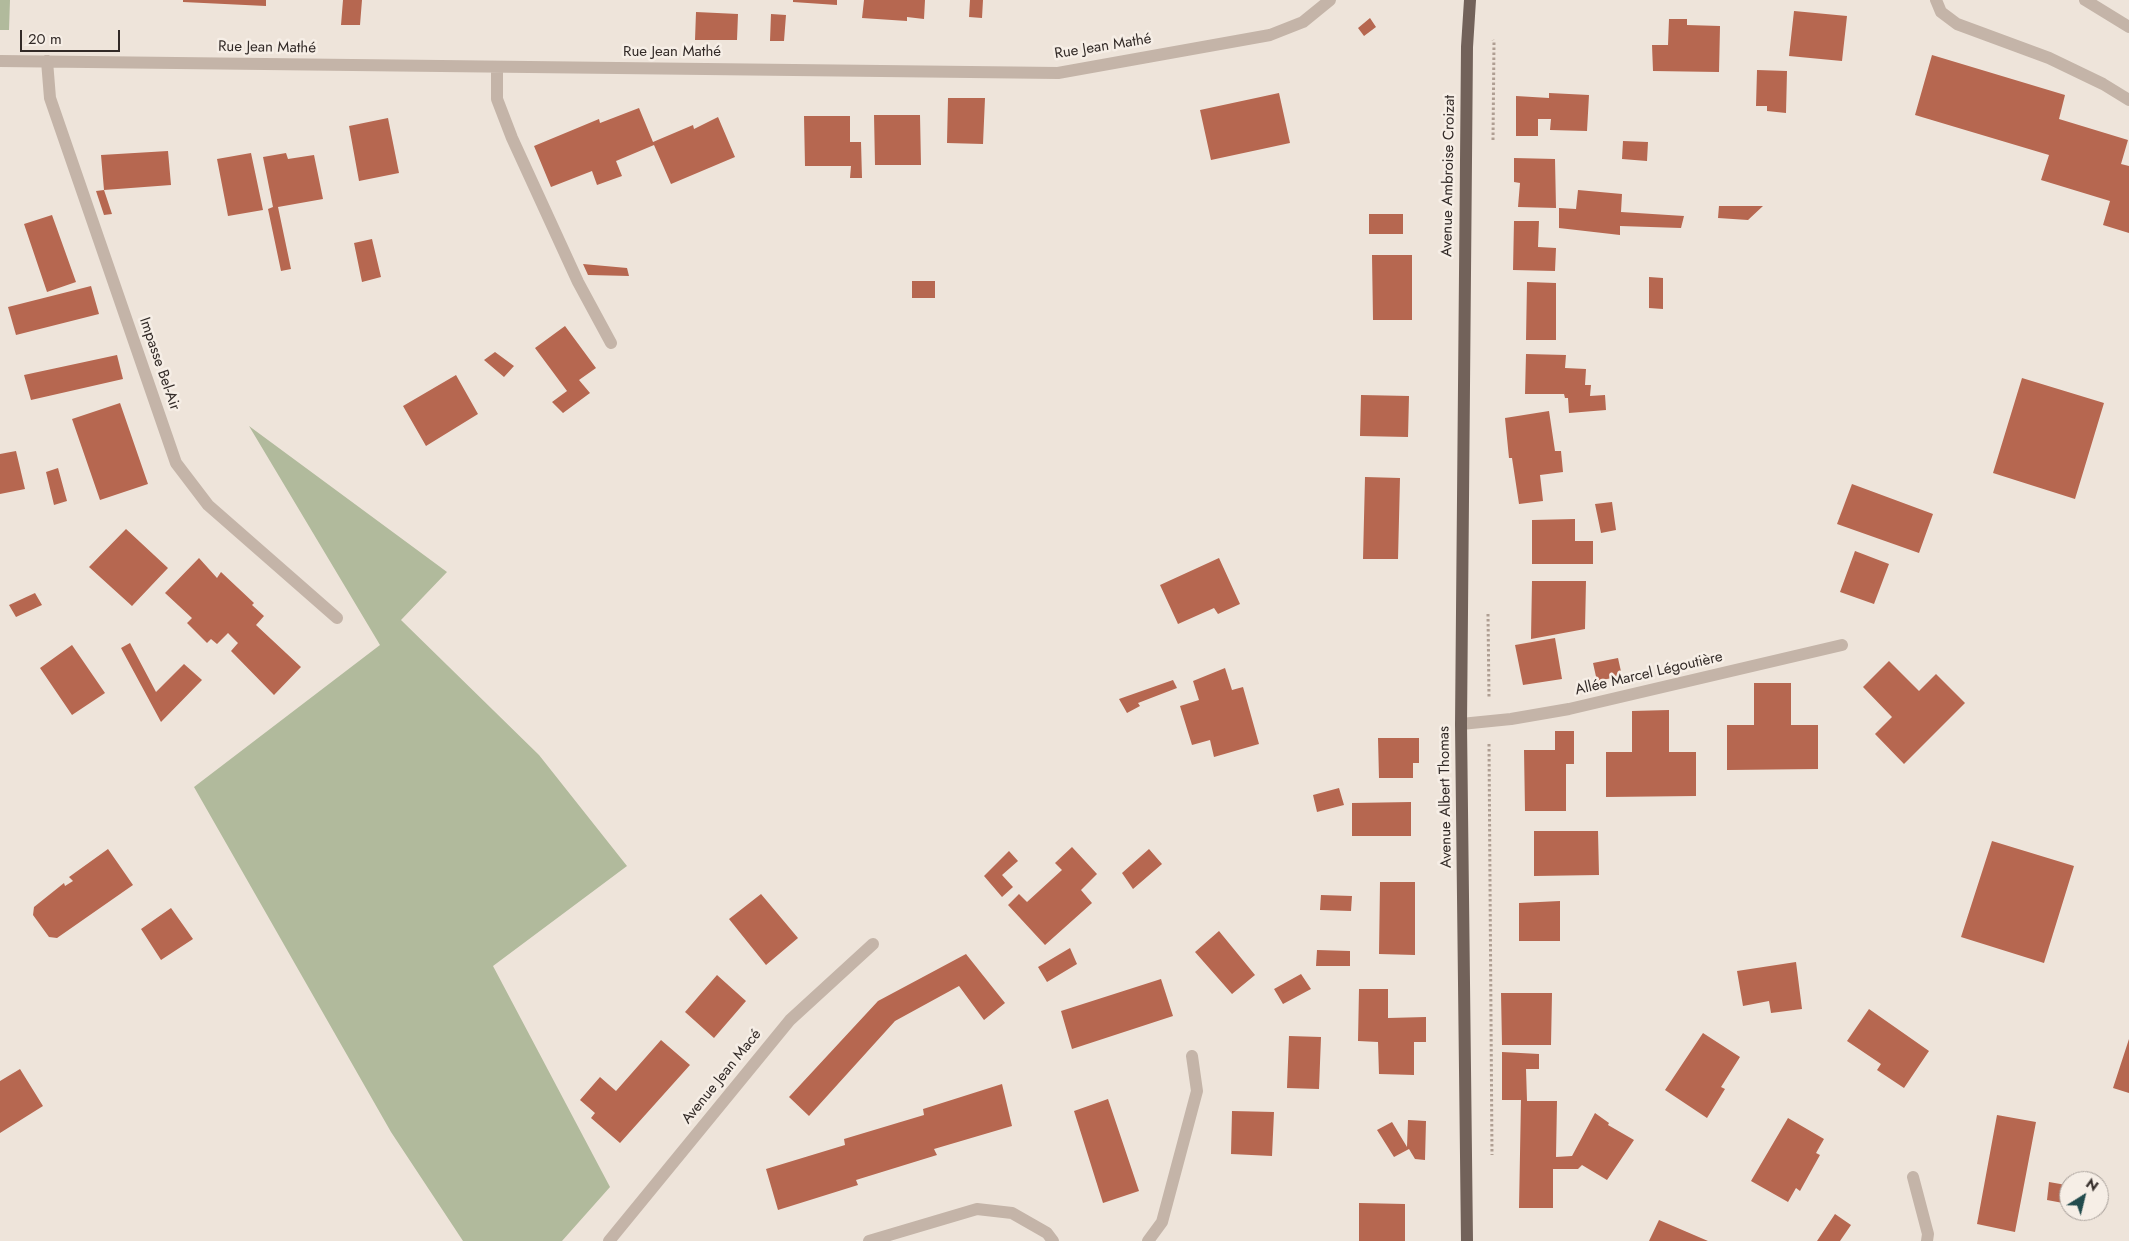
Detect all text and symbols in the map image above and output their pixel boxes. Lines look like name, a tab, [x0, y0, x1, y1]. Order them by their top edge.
scale bar	[22, 20, 122, 52]
text: 20 m	[28, 28, 62, 50]
street label: Rue Jean Mathé	[1053, 30, 1153, 64]
street label: Rue Jean Mathé	[218, 38, 316, 58]
street label: Rue Jean Mathé	[623, 43, 721, 61]
street label: Avenue Ambroise Croizat	[1439, 95, 1459, 257]
street label: Impasse Bel-Air	[135, 315, 183, 413]
street label: Allée Marcel Légoutière	[1573, 648, 1725, 700]
street label: Avenue Albert Thomas	[1436, 726, 1456, 868]
street label: Avenue Jean Macé	[678, 1026, 766, 1128]
north arrow	[2059, 1171, 2109, 1221]
text: N	[2082, 1173, 2103, 1196]

